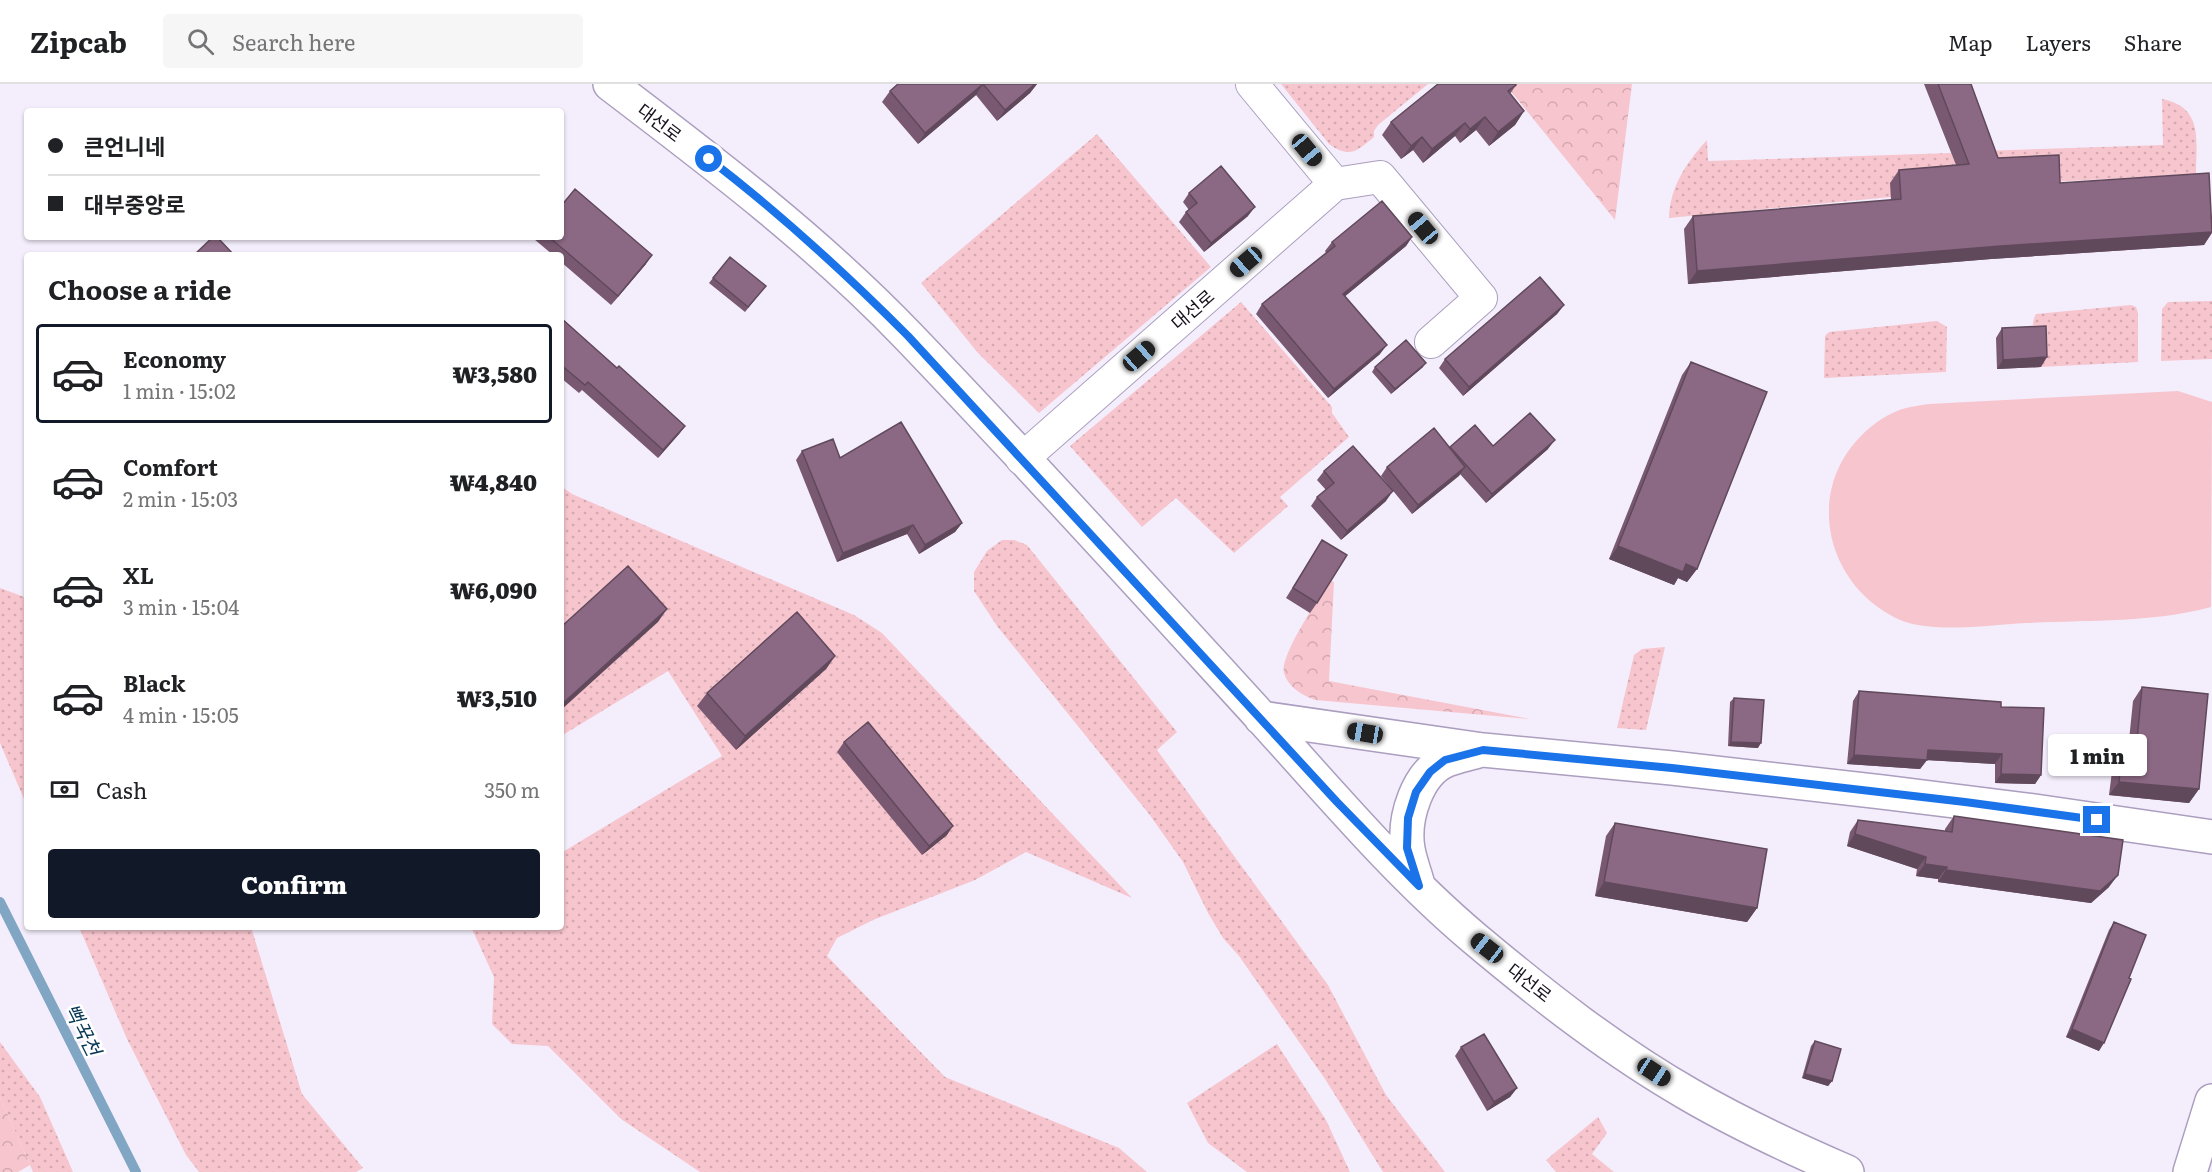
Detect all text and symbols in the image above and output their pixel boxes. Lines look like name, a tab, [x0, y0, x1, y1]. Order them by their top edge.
search box	[163, 14, 583, 68]
text: Zipcab	[30, 20, 127, 62]
icon: search	[184, 25, 217, 58]
text: Search here	[232, 25, 355, 58]
text: Map	[1948, 26, 1993, 57]
text: Layers	[2026, 26, 2091, 57]
text: Share	[2124, 26, 2182, 57]
street label: 대선로	[632, 96, 688, 148]
text: 큰언니네	[84, 129, 165, 162]
car	[1289, 130, 1325, 170]
route start	[695, 145, 722, 172]
text: 대부중앙로	[84, 187, 185, 220]
car	[1405, 208, 1441, 248]
car	[1227, 243, 1265, 281]
text: Choose a ride	[48, 268, 231, 308]
street label: 대선로	[1164, 283, 1220, 335]
car	[1120, 337, 1158, 375]
text: Economy	[123, 342, 226, 375]
icon: car	[51, 347, 105, 401]
text: ₩3,580	[453, 357, 537, 390]
text: 1 min · 15:02	[123, 375, 236, 405]
text: Comfort	[123, 450, 218, 483]
icon: car	[51, 455, 105, 509]
text: ₩4,840	[450, 465, 537, 498]
text: 2 min · 15:03	[123, 483, 238, 513]
text: XL	[123, 558, 154, 591]
icon: car	[51, 563, 105, 617]
text: ₩6,090	[450, 573, 537, 606]
text: 3 min · 15:04	[123, 591, 239, 621]
text: Black	[123, 666, 185, 699]
icon: car	[51, 671, 105, 725]
text: ₩3,510	[457, 681, 537, 714]
text: 4 min · 15:05	[123, 699, 239, 729]
car	[1346, 721, 1384, 745]
callout: 1 min	[2048, 733, 2146, 775]
text: 1 min	[2070, 740, 2125, 770]
icon: cash	[48, 773, 81, 806]
text: Cash	[96, 773, 147, 806]
text: 350 m	[484, 774, 540, 804]
route end	[2083, 806, 2110, 833]
button: Confirm	[48, 849, 540, 918]
car	[1467, 930, 1507, 966]
street label: 대선로	[1502, 956, 1558, 1008]
water label: 뻑꾹천	[58, 998, 111, 1063]
car	[1634, 1055, 1674, 1089]

